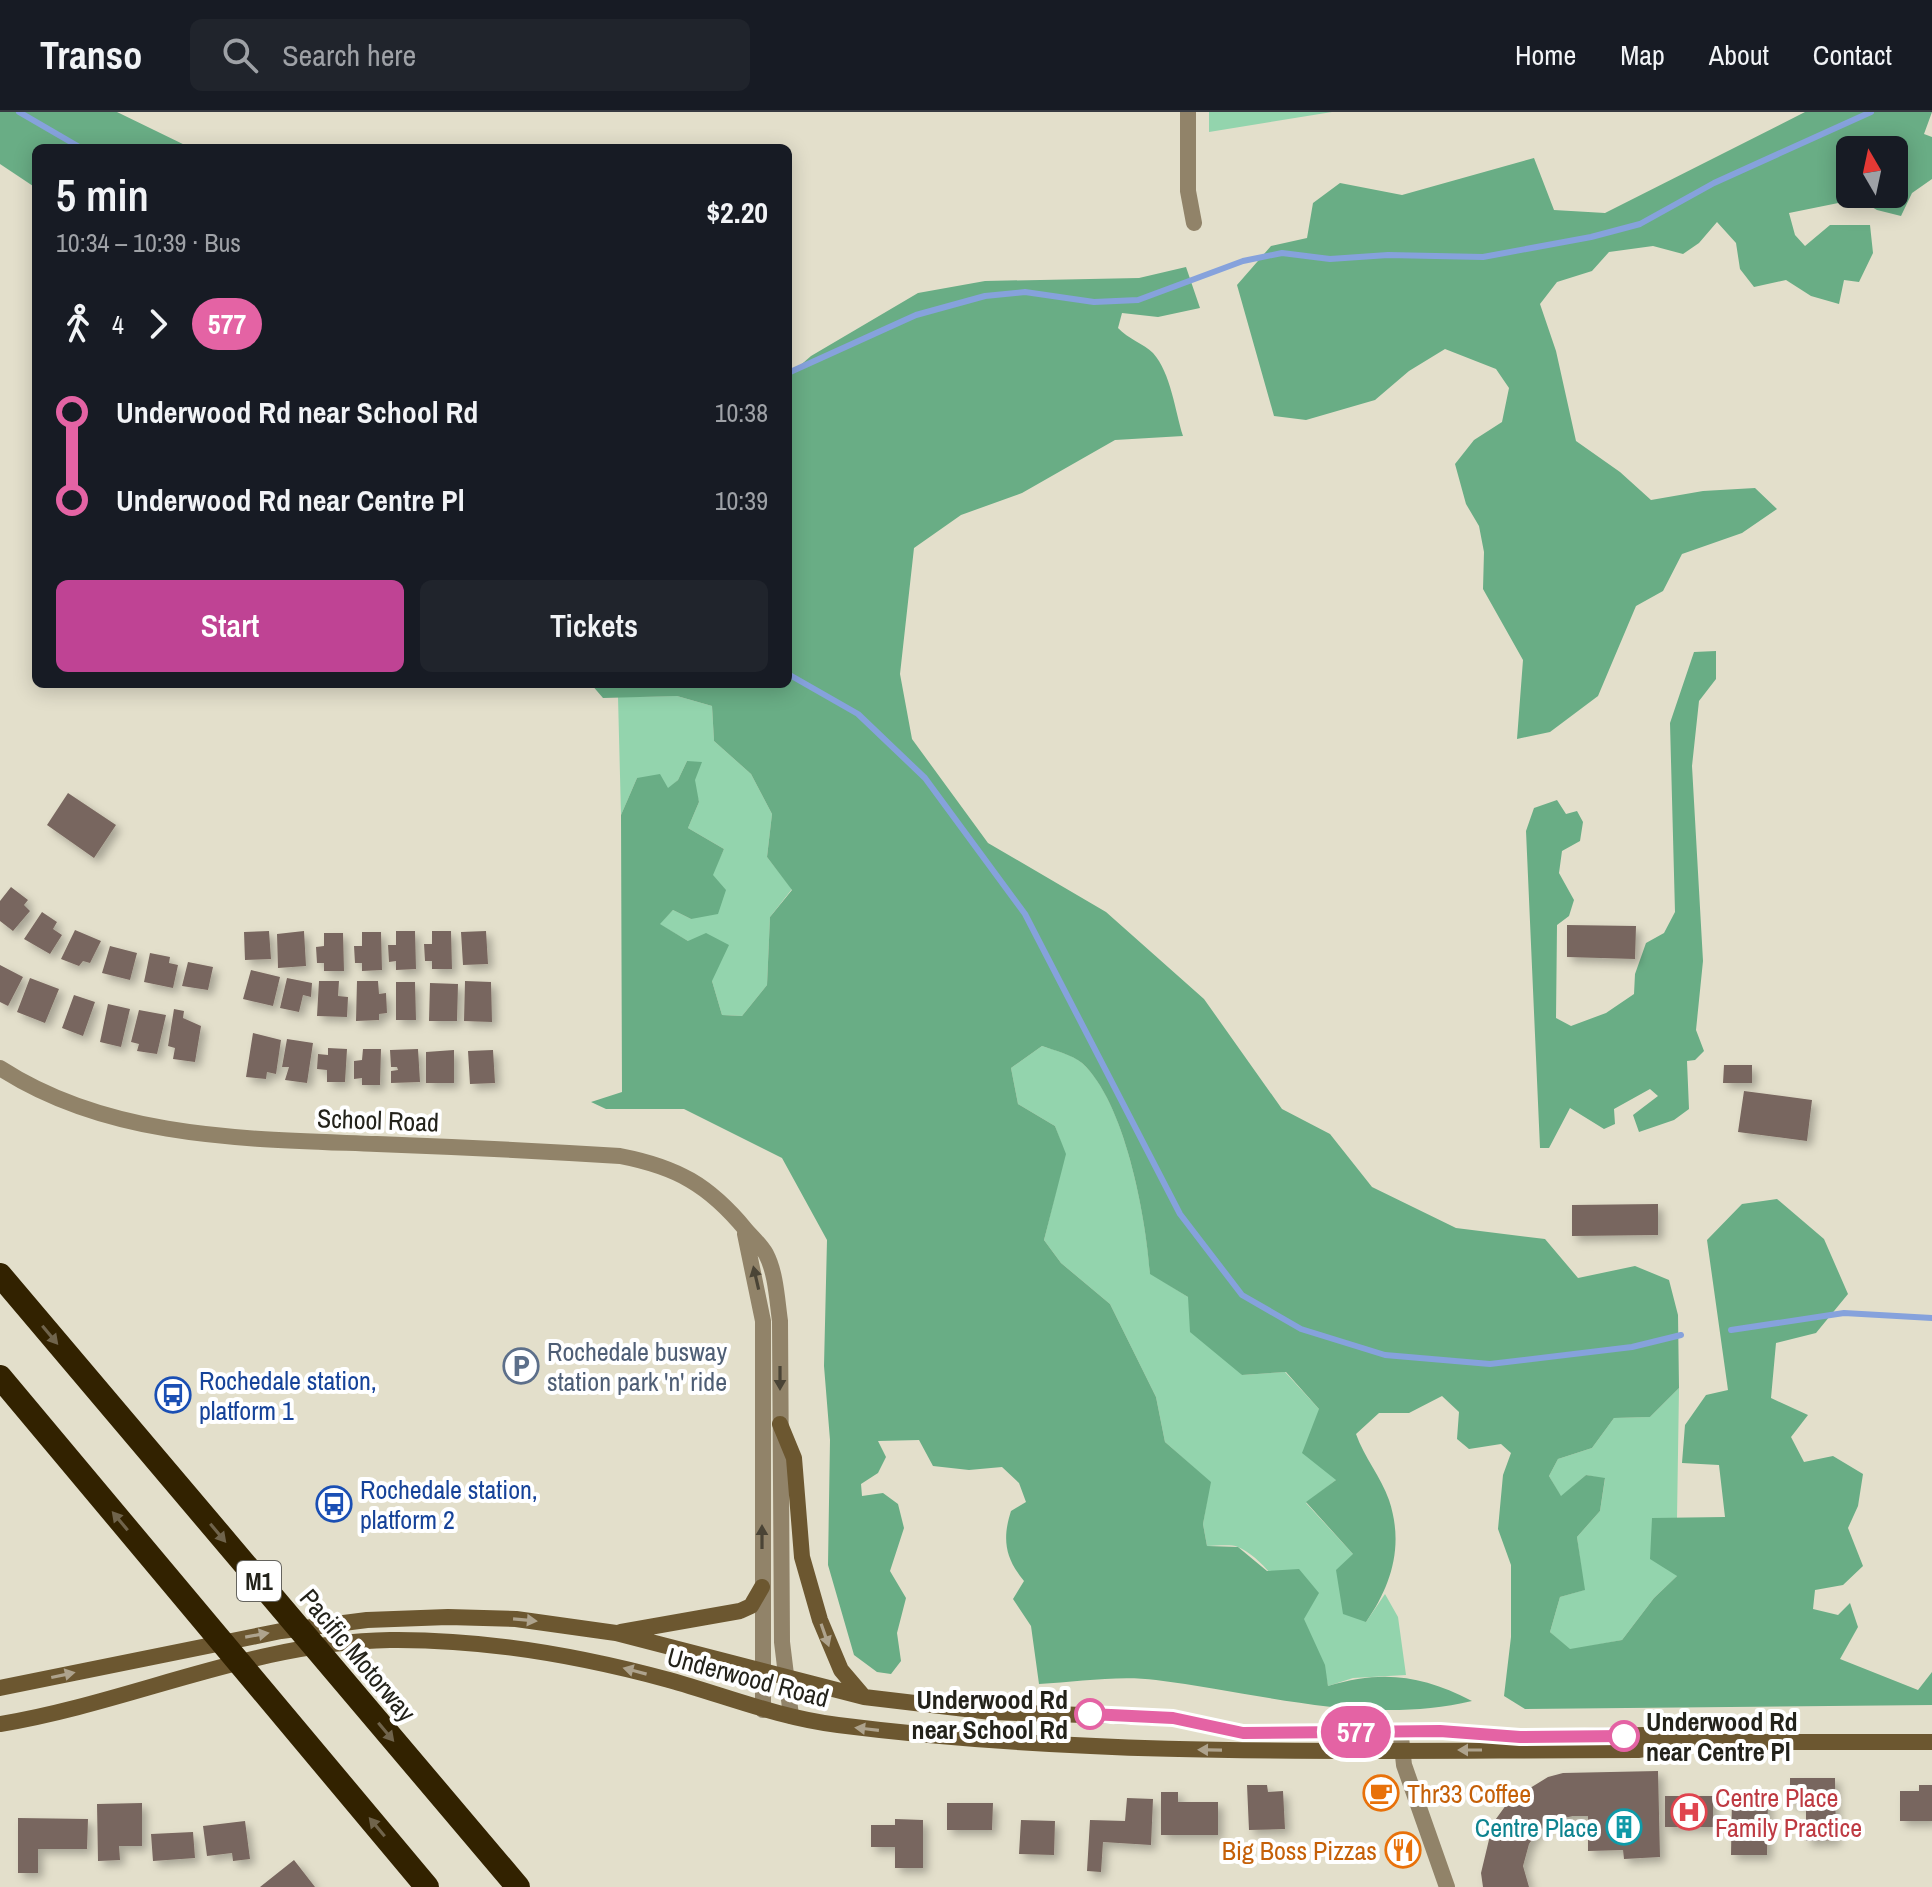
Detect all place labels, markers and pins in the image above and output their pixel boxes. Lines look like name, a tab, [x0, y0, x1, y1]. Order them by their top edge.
place label: Rochedale busway station park 'n' ride	[547, 1334, 727, 1399]
parking icon: Rochedale busway station park 'n' ride	[502, 1347, 540, 1385]
place label: Rochedale station, platform 1	[199, 1363, 377, 1428]
bus stop icon: Rochedale station, platform 1	[154, 1376, 192, 1414]
place label: Rochedale station, platform 2	[360, 1472, 538, 1537]
bus stop icon: Rochedale station, platform 2	[315, 1485, 353, 1523]
place label: Underwood Rd near School Rd	[912, 1682, 1068, 1747]
marker: Underwood Rd near School Rd	[1075, 1699, 1105, 1729]
place label: Underwood Rd near Centre Pl	[1646, 1704, 1798, 1769]
marker: Underwood Rd near Centre Pl	[1609, 1721, 1639, 1751]
cafe icon: Thr33 Coffee	[1362, 1774, 1400, 1812]
place label: Thr33 Coffee	[1407, 1776, 1531, 1811]
place label: Centre Place Family Practice	[1715, 1780, 1862, 1845]
hospital icon: Centre Place Family Practice	[1670, 1793, 1708, 1831]
building icon: Centre Place	[1605, 1808, 1643, 1846]
place label: Centre Place	[1475, 1810, 1598, 1845]
restaurant icon: Big Boss Pizzas	[1384, 1831, 1422, 1869]
place label: Big Boss Pizzas	[1222, 1833, 1377, 1868]

